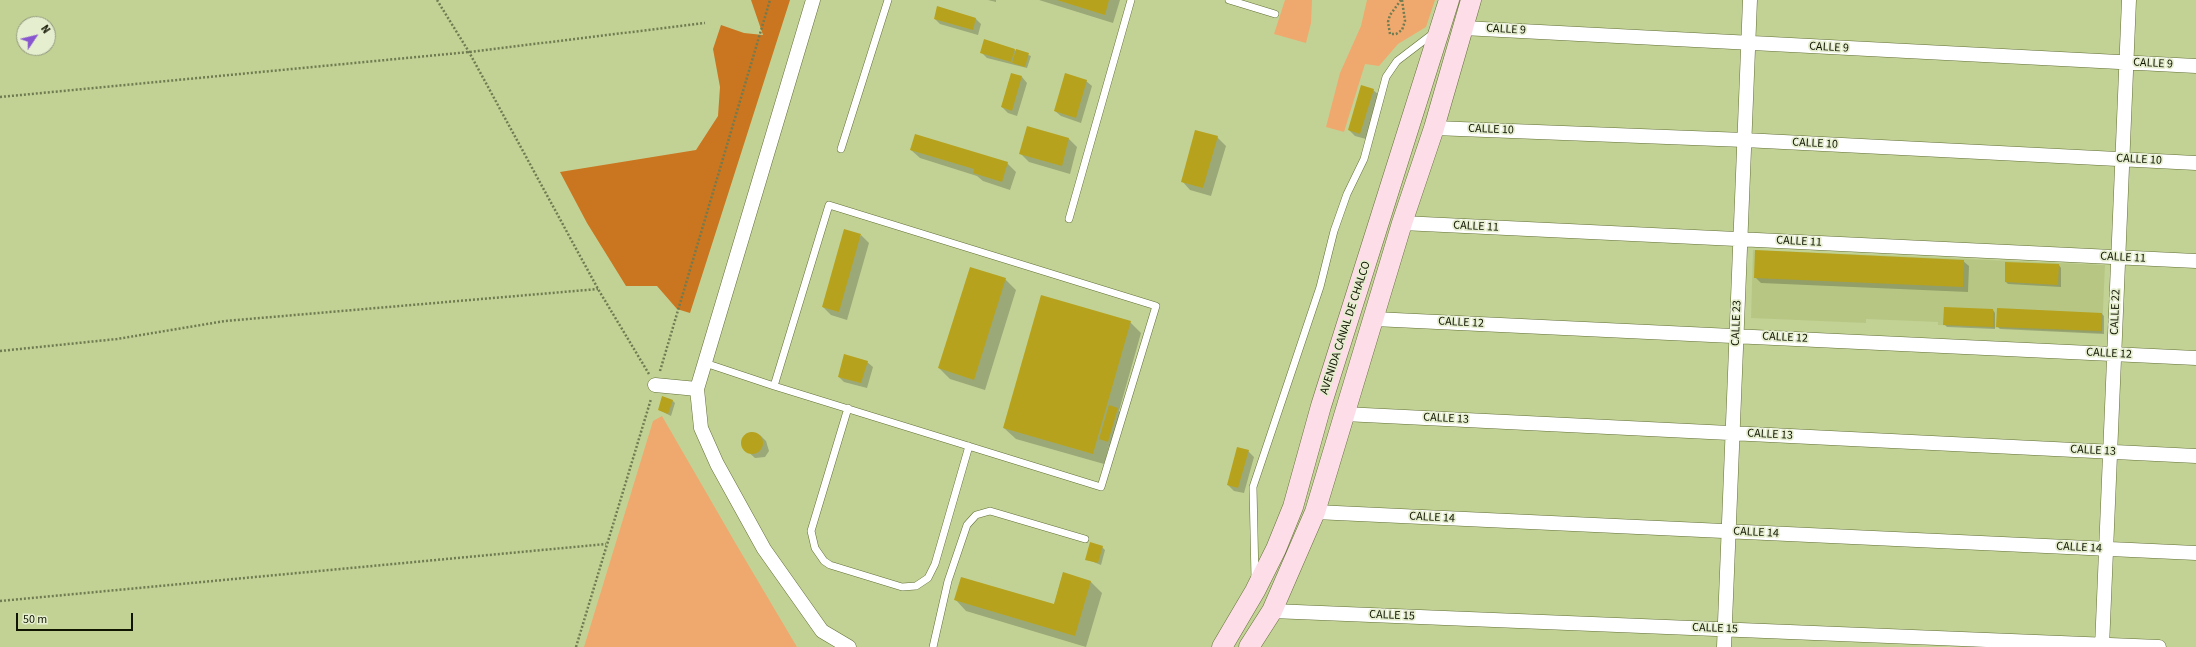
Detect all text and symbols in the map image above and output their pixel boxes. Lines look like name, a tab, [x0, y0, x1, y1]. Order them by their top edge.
north arrow	[16, 16, 56, 56]
text: N	[37, 22, 54, 37]
street label: CALLE 9	[1486, 22, 1526, 38]
street label: CALLE 9	[1809, 40, 1849, 56]
street label: CALLE 9	[2133, 56, 2173, 72]
street label: CALLE 10	[1468, 122, 1514, 138]
street label: CALLE 10	[1792, 136, 1838, 152]
street label: CALLE 10	[2116, 152, 2162, 168]
street label: CALLE 11	[1453, 219, 1499, 235]
street label: CALLE 11	[1776, 234, 1822, 250]
street label: CALLE 11	[2100, 250, 2146, 266]
street label: AVENIDA CANAL DE CHALCO	[1318, 260, 1374, 396]
street label: CALLE 22	[2108, 289, 2124, 335]
street label: CALLE 23	[1729, 300, 1745, 346]
street label: CALLE 12	[1438, 315, 1484, 331]
street label: CALLE 12	[1762, 330, 1808, 346]
street label: CALLE 12	[2086, 346, 2132, 362]
street label: CALLE 13	[1423, 411, 1469, 427]
street label: CALLE 13	[1747, 427, 1793, 443]
street label: CALLE 13	[2070, 443, 2116, 459]
street label: CALLE 14	[1409, 510, 1455, 526]
street label: CALLE 14	[1733, 525, 1779, 541]
street label: CALLE 14	[2056, 540, 2102, 556]
scale bar	[18, 605, 135, 631]
street label: CALLE 15	[1369, 608, 1415, 624]
text: 50 m	[23, 611, 47, 628]
street label: CALLE 15	[1692, 621, 1738, 637]

